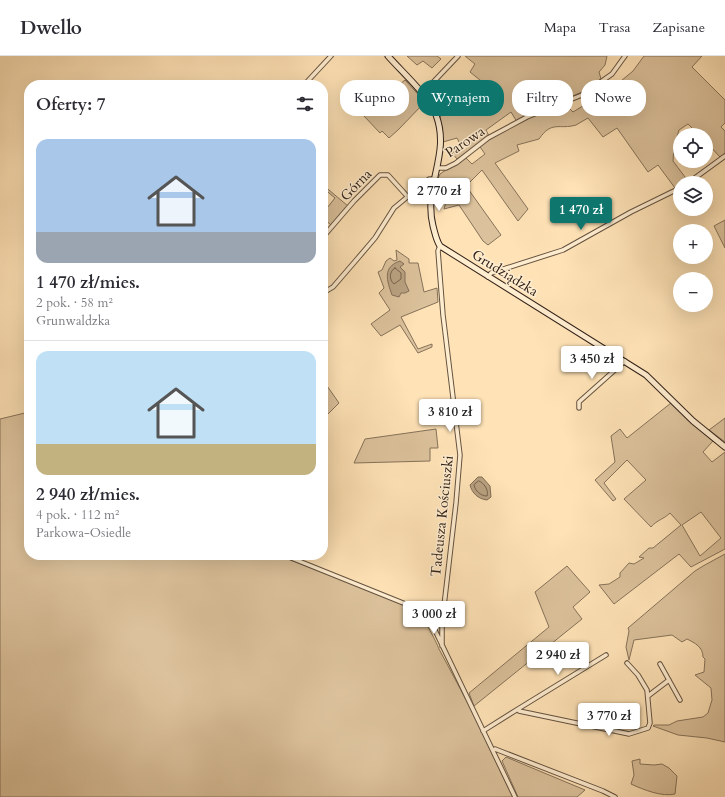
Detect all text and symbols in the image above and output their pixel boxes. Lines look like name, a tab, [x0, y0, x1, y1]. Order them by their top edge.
text: Dwello	[20, 15, 82, 41]
text: Mapa	[544, 18, 576, 37]
text: Trasa	[598, 18, 631, 37]
text: Zapisane	[653, 18, 705, 37]
chip: Kupno	[340, 80, 409, 116]
chip: Wynajem	[417, 80, 504, 116]
chip: Filtry	[512, 80, 573, 116]
chip: Nowe	[581, 80, 646, 116]
text: Oferty: 7	[36, 93, 105, 116]
icon: filters	[294, 93, 316, 115]
street label: Parowa	[441, 122, 489, 162]
map controls	[673, 128, 713, 312]
button: locate	[673, 128, 713, 168]
icon: home	[140, 165, 212, 237]
street label: Górna	[336, 165, 376, 205]
button: layers	[673, 176, 713, 216]
pin: 2 770 zł	[398, 178, 480, 212]
text: 2 770 zł	[417, 182, 461, 200]
pin: 1 470 zł	[540, 197, 622, 231]
text: 1 470 zł	[559, 201, 603, 219]
button: +	[673, 224, 713, 264]
street label: Grudziądzka	[468, 245, 542, 301]
text: 1 470 zł/mies.	[36, 271, 140, 294]
button: −	[673, 272, 713, 312]
text: 2 pok. · 58 m²	[36, 294, 113, 312]
text: Grunwaldzka	[36, 312, 110, 330]
pin: 3 450 zł	[551, 346, 633, 380]
text: 3 450 zł	[570, 350, 614, 368]
icon: home	[140, 377, 212, 449]
pin: 3 810 zł	[409, 399, 491, 433]
text: 3 810 zł	[428, 403, 472, 421]
street label: Tadeusza Kościuszki	[426, 454, 458, 577]
text: 2 940 zł/mies.	[36, 483, 140, 506]
text: 4 pok. · 112 m²	[36, 506, 119, 524]
text: Parkowa-Osiedle	[36, 524, 131, 542]
pin: 3 000 zł	[393, 601, 475, 635]
text: 3 000 zł	[412, 605, 456, 623]
pin: 2 940 zł	[517, 642, 599, 676]
text: 2 940 zł	[536, 646, 580, 664]
pin: 3 770 zł	[568, 703, 650, 737]
text: 3 770 zł	[587, 707, 631, 725]

